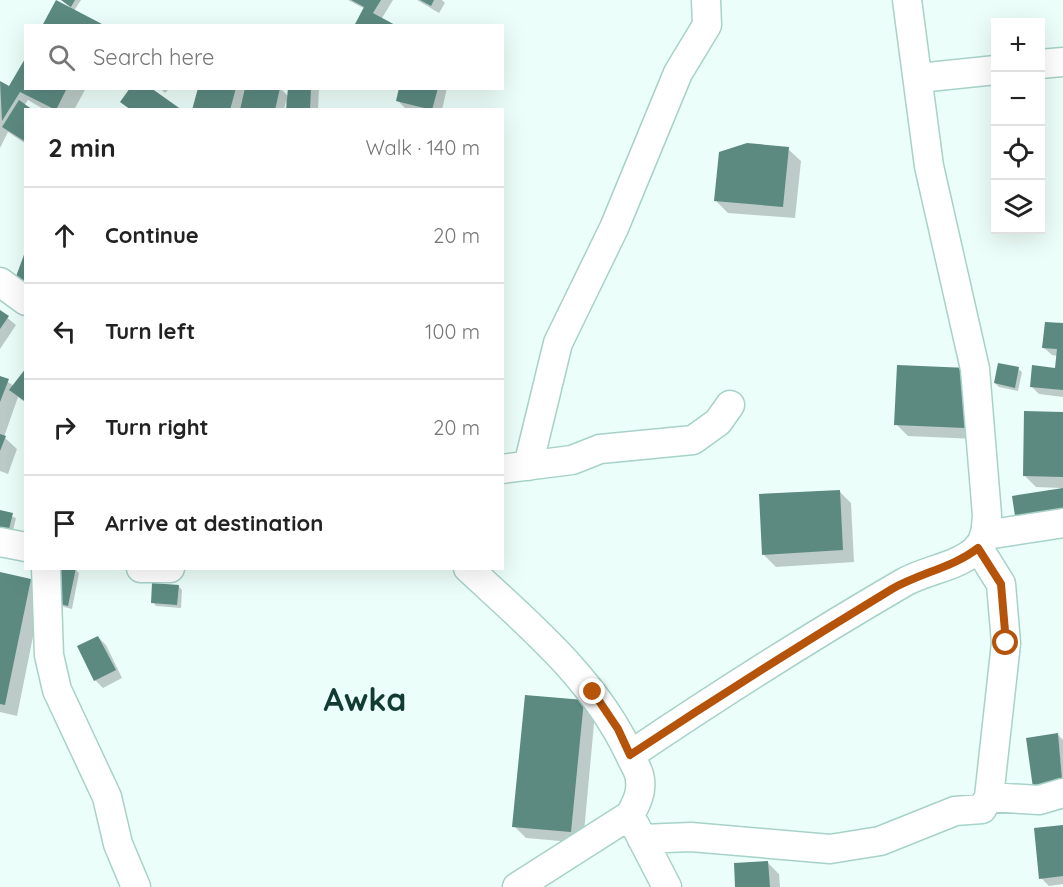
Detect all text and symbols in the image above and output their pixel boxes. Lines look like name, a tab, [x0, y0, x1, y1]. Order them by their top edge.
map controls	[991, 18, 1045, 234]
button: +	[991, 18, 1045, 72]
search box	[24, 24, 504, 90]
icon: search	[45, 41, 78, 74]
text: Search here	[93, 43, 214, 71]
button: −	[991, 72, 1045, 126]
button: locate	[991, 126, 1045, 180]
text: 2 min	[48, 131, 116, 164]
text: Walk · 140 m	[365, 135, 480, 160]
button: layers	[991, 180, 1045, 234]
icon: ahead	[48, 219, 81, 252]
text: Continue	[105, 221, 199, 249]
text: 20 m	[433, 223, 480, 248]
icon: left	[48, 315, 81, 348]
text: Turn left	[105, 317, 195, 345]
text: 100 m	[425, 319, 480, 344]
icon: right	[48, 411, 81, 444]
text: Turn right	[105, 413, 209, 441]
text: 20 m	[433, 415, 480, 440]
icon: arrive	[48, 507, 81, 540]
text: Arrive at destination	[105, 509, 323, 537]
route start	[992, 629, 1018, 655]
route end	[579, 678, 605, 704]
district label: Awka	[324, 679, 406, 719]

